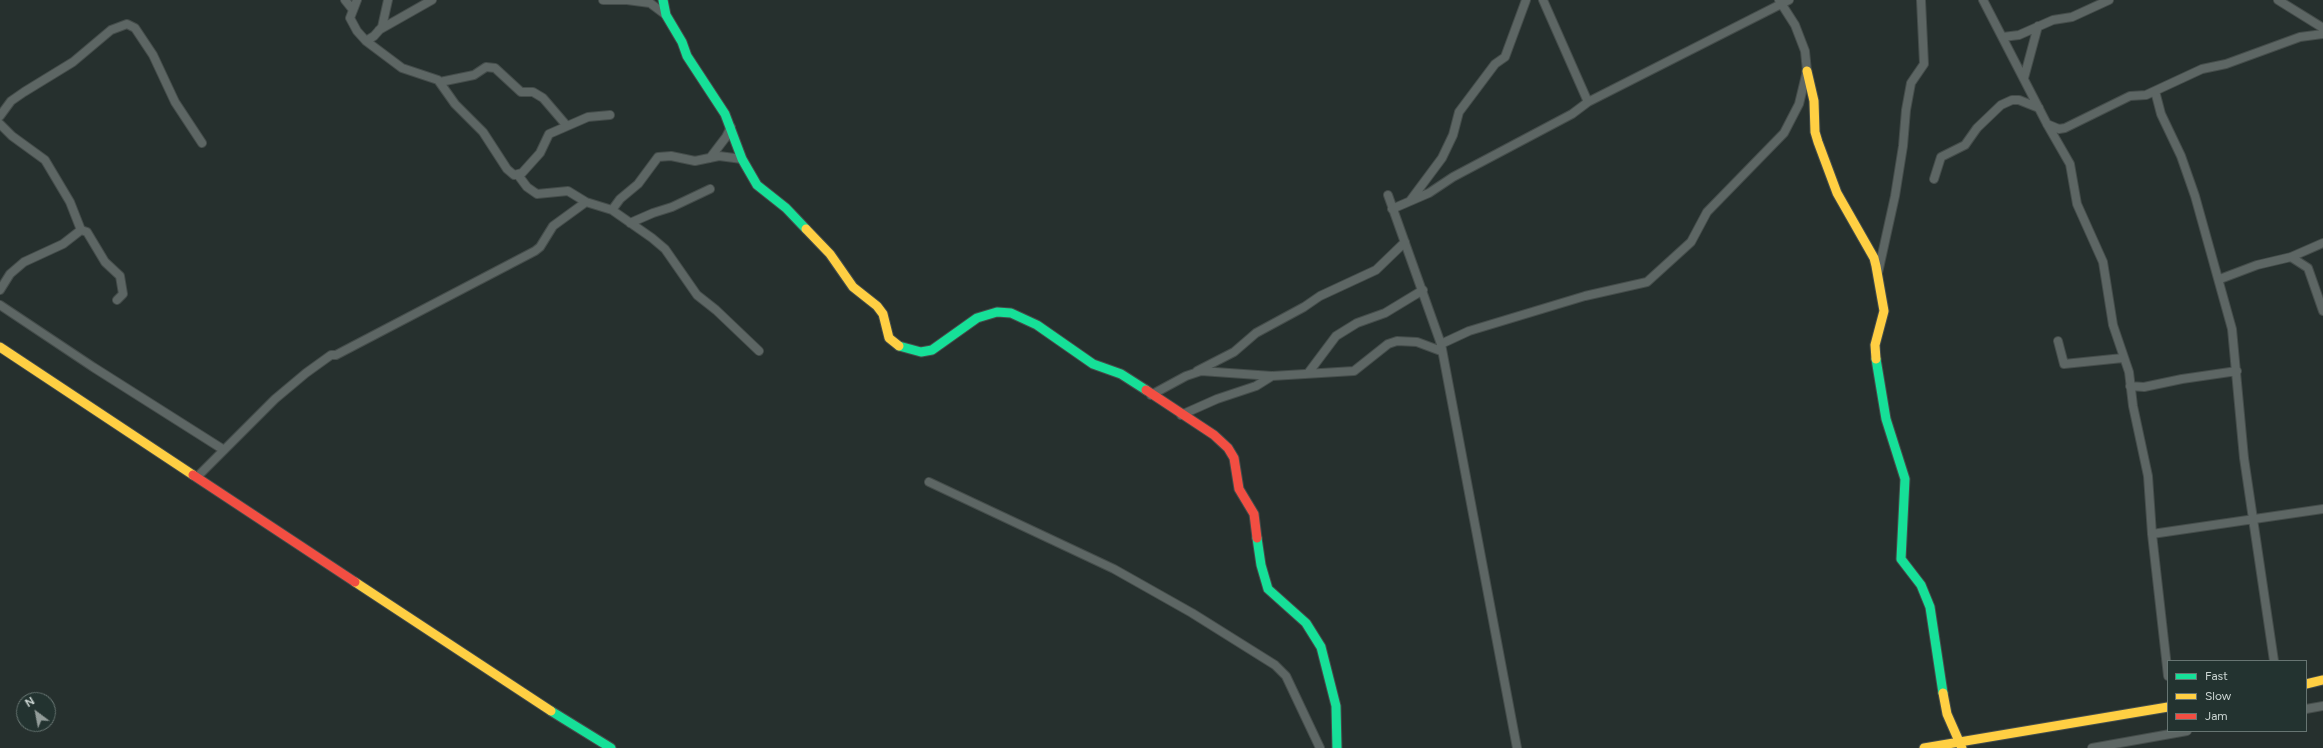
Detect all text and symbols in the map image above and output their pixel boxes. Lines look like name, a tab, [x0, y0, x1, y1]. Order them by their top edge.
legend	[2167, 660, 2307, 732]
text: Fast	[2205, 669, 2228, 683]
text: Slow	[2205, 689, 2231, 703]
north arrow	[16, 692, 56, 732]
text: N	[23, 694, 37, 710]
text: Jam	[2205, 709, 2228, 723]

